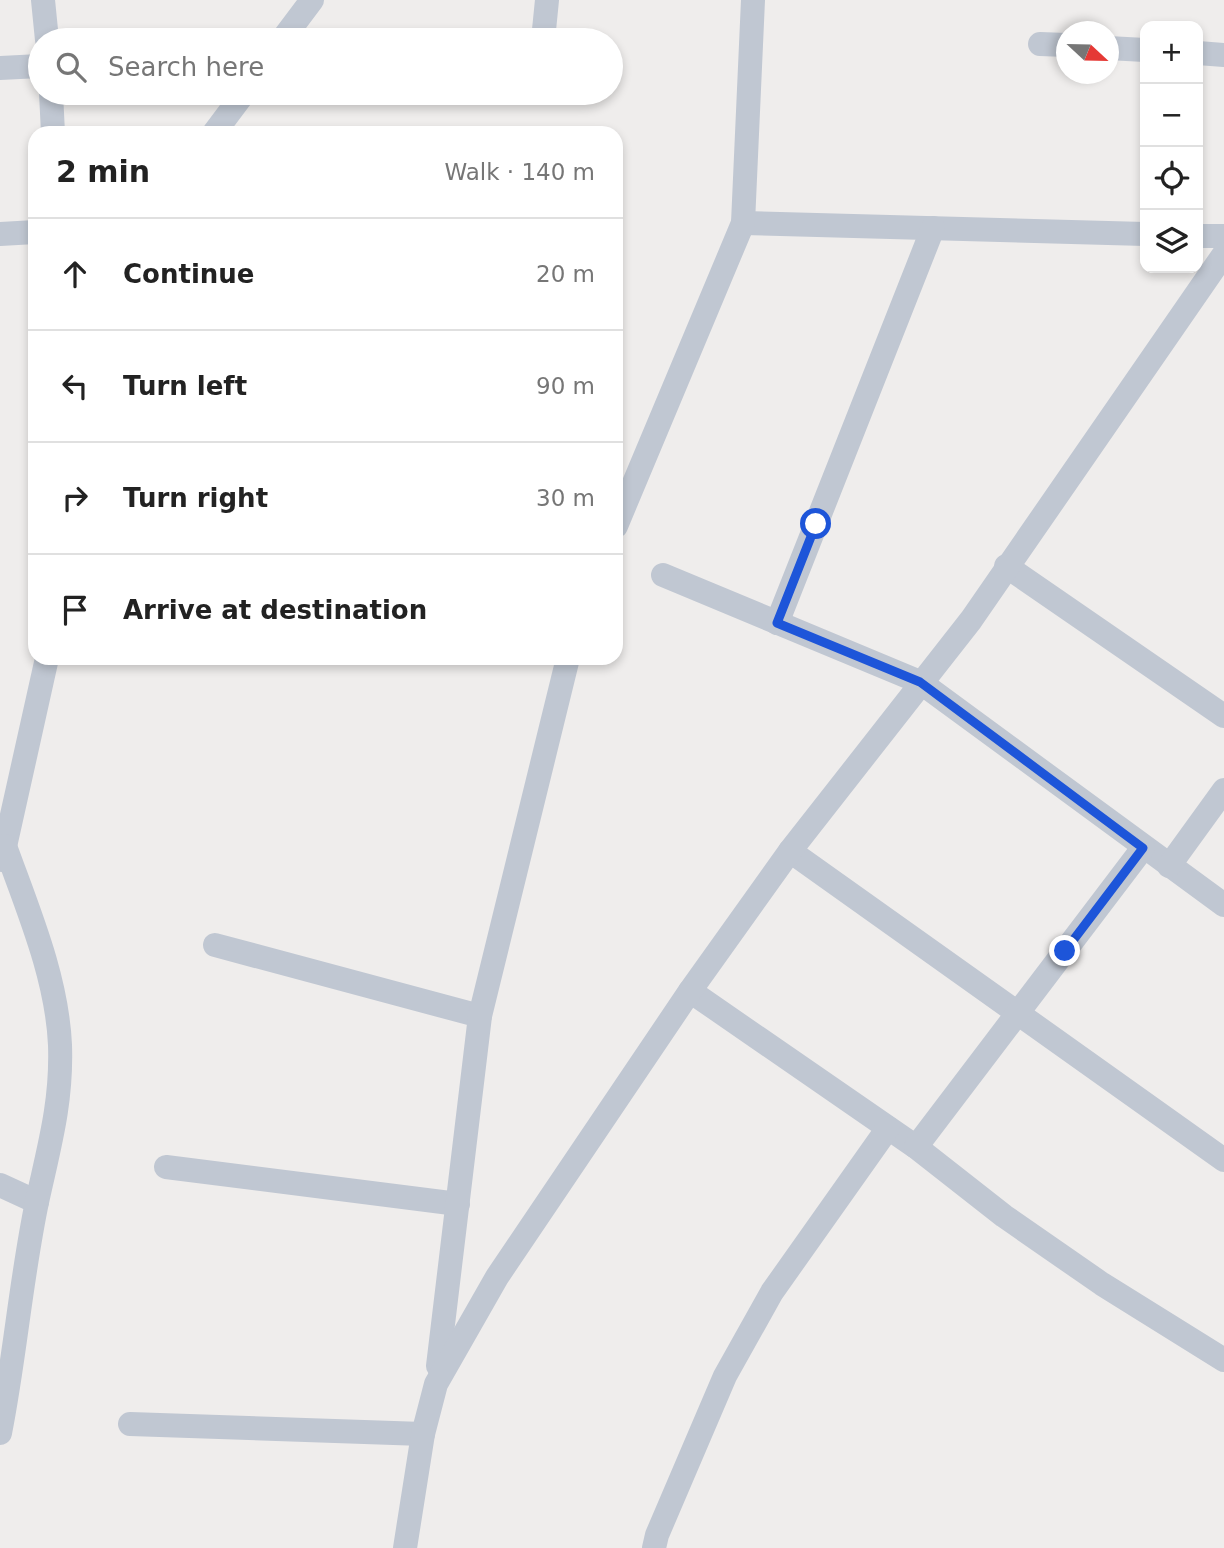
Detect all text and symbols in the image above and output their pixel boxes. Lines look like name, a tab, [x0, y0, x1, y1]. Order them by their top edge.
north arrow	[1056, 21, 1119, 84]
map controls	[1140, 21, 1203, 273]
button: +	[1140, 21, 1203, 84]
search box	[28, 28, 623, 105]
icon: search	[52, 48, 90, 86]
text: Search here	[108, 52, 264, 82]
button: −	[1140, 84, 1203, 147]
button: locate	[1140, 147, 1203, 210]
text: 2 min	[56, 154, 150, 189]
text: Walk · 140 m	[444, 159, 595, 185]
button: layers	[1140, 210, 1203, 273]
icon: ahead	[56, 255, 94, 293]
text: Continue	[123, 259, 254, 289]
text: 20 m	[536, 261, 595, 287]
icon: left	[56, 367, 94, 405]
text: Turn left	[123, 371, 247, 401]
text: 90 m	[536, 373, 595, 399]
icon: right	[56, 479, 94, 517]
text: Turn right	[123, 483, 268, 513]
text: 30 m	[536, 485, 595, 511]
route start	[800, 508, 831, 539]
icon: arrive	[56, 591, 94, 629]
text: Arrive at destination	[123, 595, 427, 625]
route end	[1049, 935, 1080, 966]

